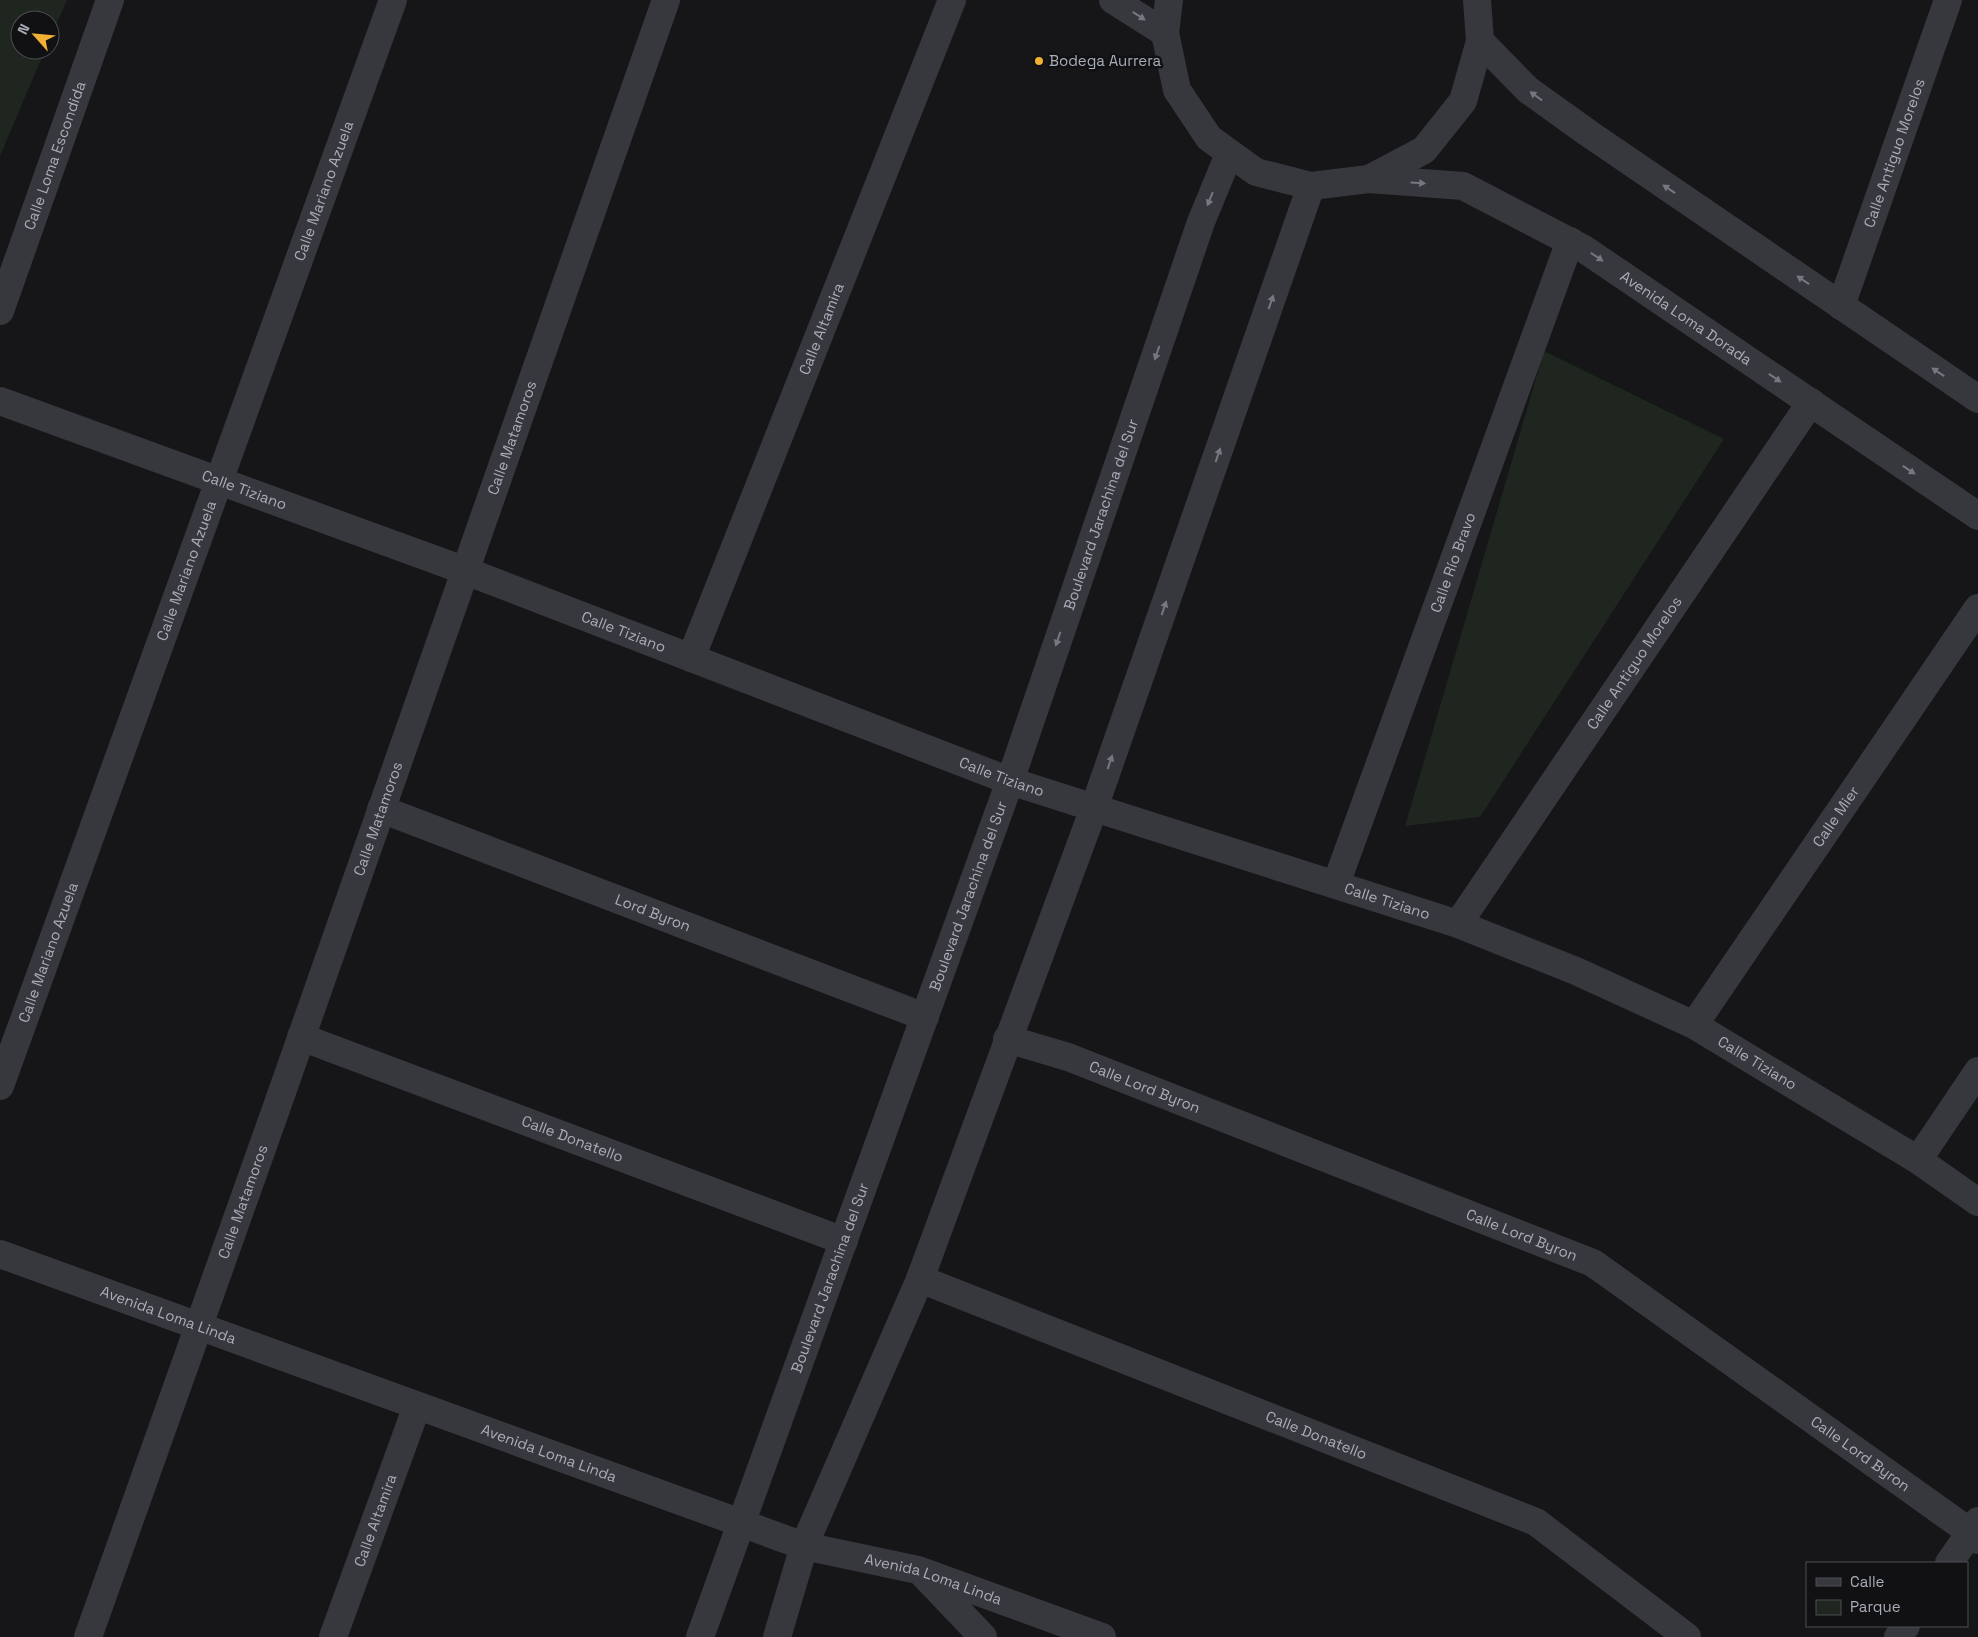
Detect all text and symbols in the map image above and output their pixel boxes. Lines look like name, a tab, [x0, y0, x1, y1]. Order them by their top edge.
north arrow	[10, 10, 60, 60]
one-way arrow	[1132, 12, 1146, 21]
text: N	[13, 21, 34, 37]
place label: Bodega Aurrera	[1049, 51, 1162, 70]
marker: Bodega Aurrera	[1033, 55, 1045, 67]
street label: Calle Antiguo Morelos	[1859, 76, 1929, 230]
street label: Calle Loma Escondida	[19, 78, 90, 232]
one-way arrow	[1529, 91, 1543, 101]
street label: Calle Mariano Azuela	[289, 118, 358, 263]
one-way arrow	[1410, 179, 1426, 187]
one-way arrow	[1662, 184, 1676, 194]
one-way arrow	[1206, 192, 1214, 207]
one-way arrow	[1590, 252, 1604, 262]
street label: Avenida Loma Dorada	[1617, 266, 1756, 369]
one-way arrow	[1797, 275, 1810, 285]
street label: Calle Altamira	[794, 280, 848, 378]
one-way arrow	[1268, 294, 1275, 309]
one-way arrow	[1152, 345, 1160, 360]
one-way arrow	[1931, 367, 1944, 377]
one-way arrow	[1768, 373, 1782, 383]
street label: Calle Matamoros	[483, 378, 540, 497]
street label: Boulevard Jarachina del Sur	[1059, 416, 1142, 612]
one-way arrow	[1214, 447, 1222, 462]
street label: Calle Tiziano	[199, 465, 290, 514]
one-way arrow	[1903, 465, 1916, 475]
street label: Calle Mariano Azuela	[152, 497, 220, 643]
street label: Calle Río Bravo	[1426, 510, 1479, 615]
street label: Calle Antiguo Morelos	[1582, 593, 1686, 733]
one-way arrow	[1161, 601, 1168, 616]
street label: Calle Tiziano	[579, 606, 669, 656]
one-way arrow	[1054, 632, 1062, 647]
street label: Calle Tiziano	[957, 752, 1047, 800]
one-way arrow	[1106, 754, 1114, 769]
street label: Calle Matamoros	[349, 759, 406, 878]
street label: Calle Mier	[1808, 782, 1863, 851]
street label: Boulevard Jarachina del Sur	[925, 798, 1011, 994]
street label: Calle Tiziano	[1342, 878, 1433, 923]
street label: Calle Mariano Azuela	[14, 879, 82, 1025]
street label: Lord Byron	[613, 889, 693, 935]
street label: Calle Tiziano	[1714, 1032, 1800, 1094]
street label: Calle Lord Byron	[1087, 1056, 1203, 1117]
street label: Calle Donatello	[519, 1111, 626, 1166]
street label: Calle Matamoros	[213, 1142, 272, 1261]
street label: Boulevard Jarachina del Sur	[786, 1180, 873, 1375]
street label: Calle Lord Byron	[1464, 1204, 1580, 1265]
street label: Avenida Loma Linda	[98, 1281, 239, 1348]
street label: Calle Donatello	[1263, 1406, 1370, 1463]
street label: Calle Lord Byron	[1807, 1411, 1914, 1495]
street label: Avenida Loma Linda	[479, 1420, 620, 1486]
street label: Calle Altamira	[349, 1471, 401, 1569]
street label: Avenida Loma Linda	[863, 1549, 1005, 1609]
legend	[1806, 1562, 1968, 1627]
text: Calle	[1850, 1572, 1885, 1591]
text: Parque	[1850, 1597, 1901, 1616]

